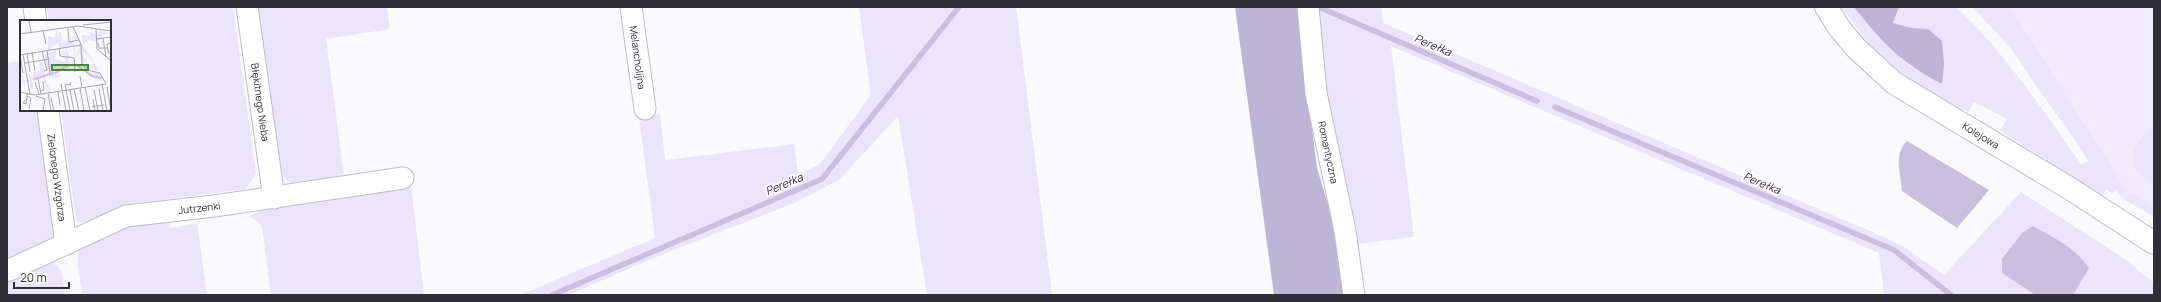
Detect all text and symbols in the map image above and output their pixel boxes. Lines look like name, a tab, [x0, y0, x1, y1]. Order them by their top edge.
inset map	[20, 20, 111, 111]
street label: Melancholijna	[627, 25, 649, 90]
water label: Perełka	[1412, 30, 1455, 59]
street label: Błękitnego Nieba	[248, 62, 273, 142]
street label: Kolejowa	[1960, 119, 2002, 152]
street label: Romantyczna	[1315, 120, 1342, 185]
street label: Zielonego Wzgórza	[44, 132, 70, 222]
water label: Perełka	[1741, 168, 1784, 197]
water label: Perełka	[763, 169, 806, 198]
street label: Jutrzenki	[178, 198, 221, 217]
scale bar	[14, 264, 69, 290]
text: 20 m	[20, 269, 47, 286]

